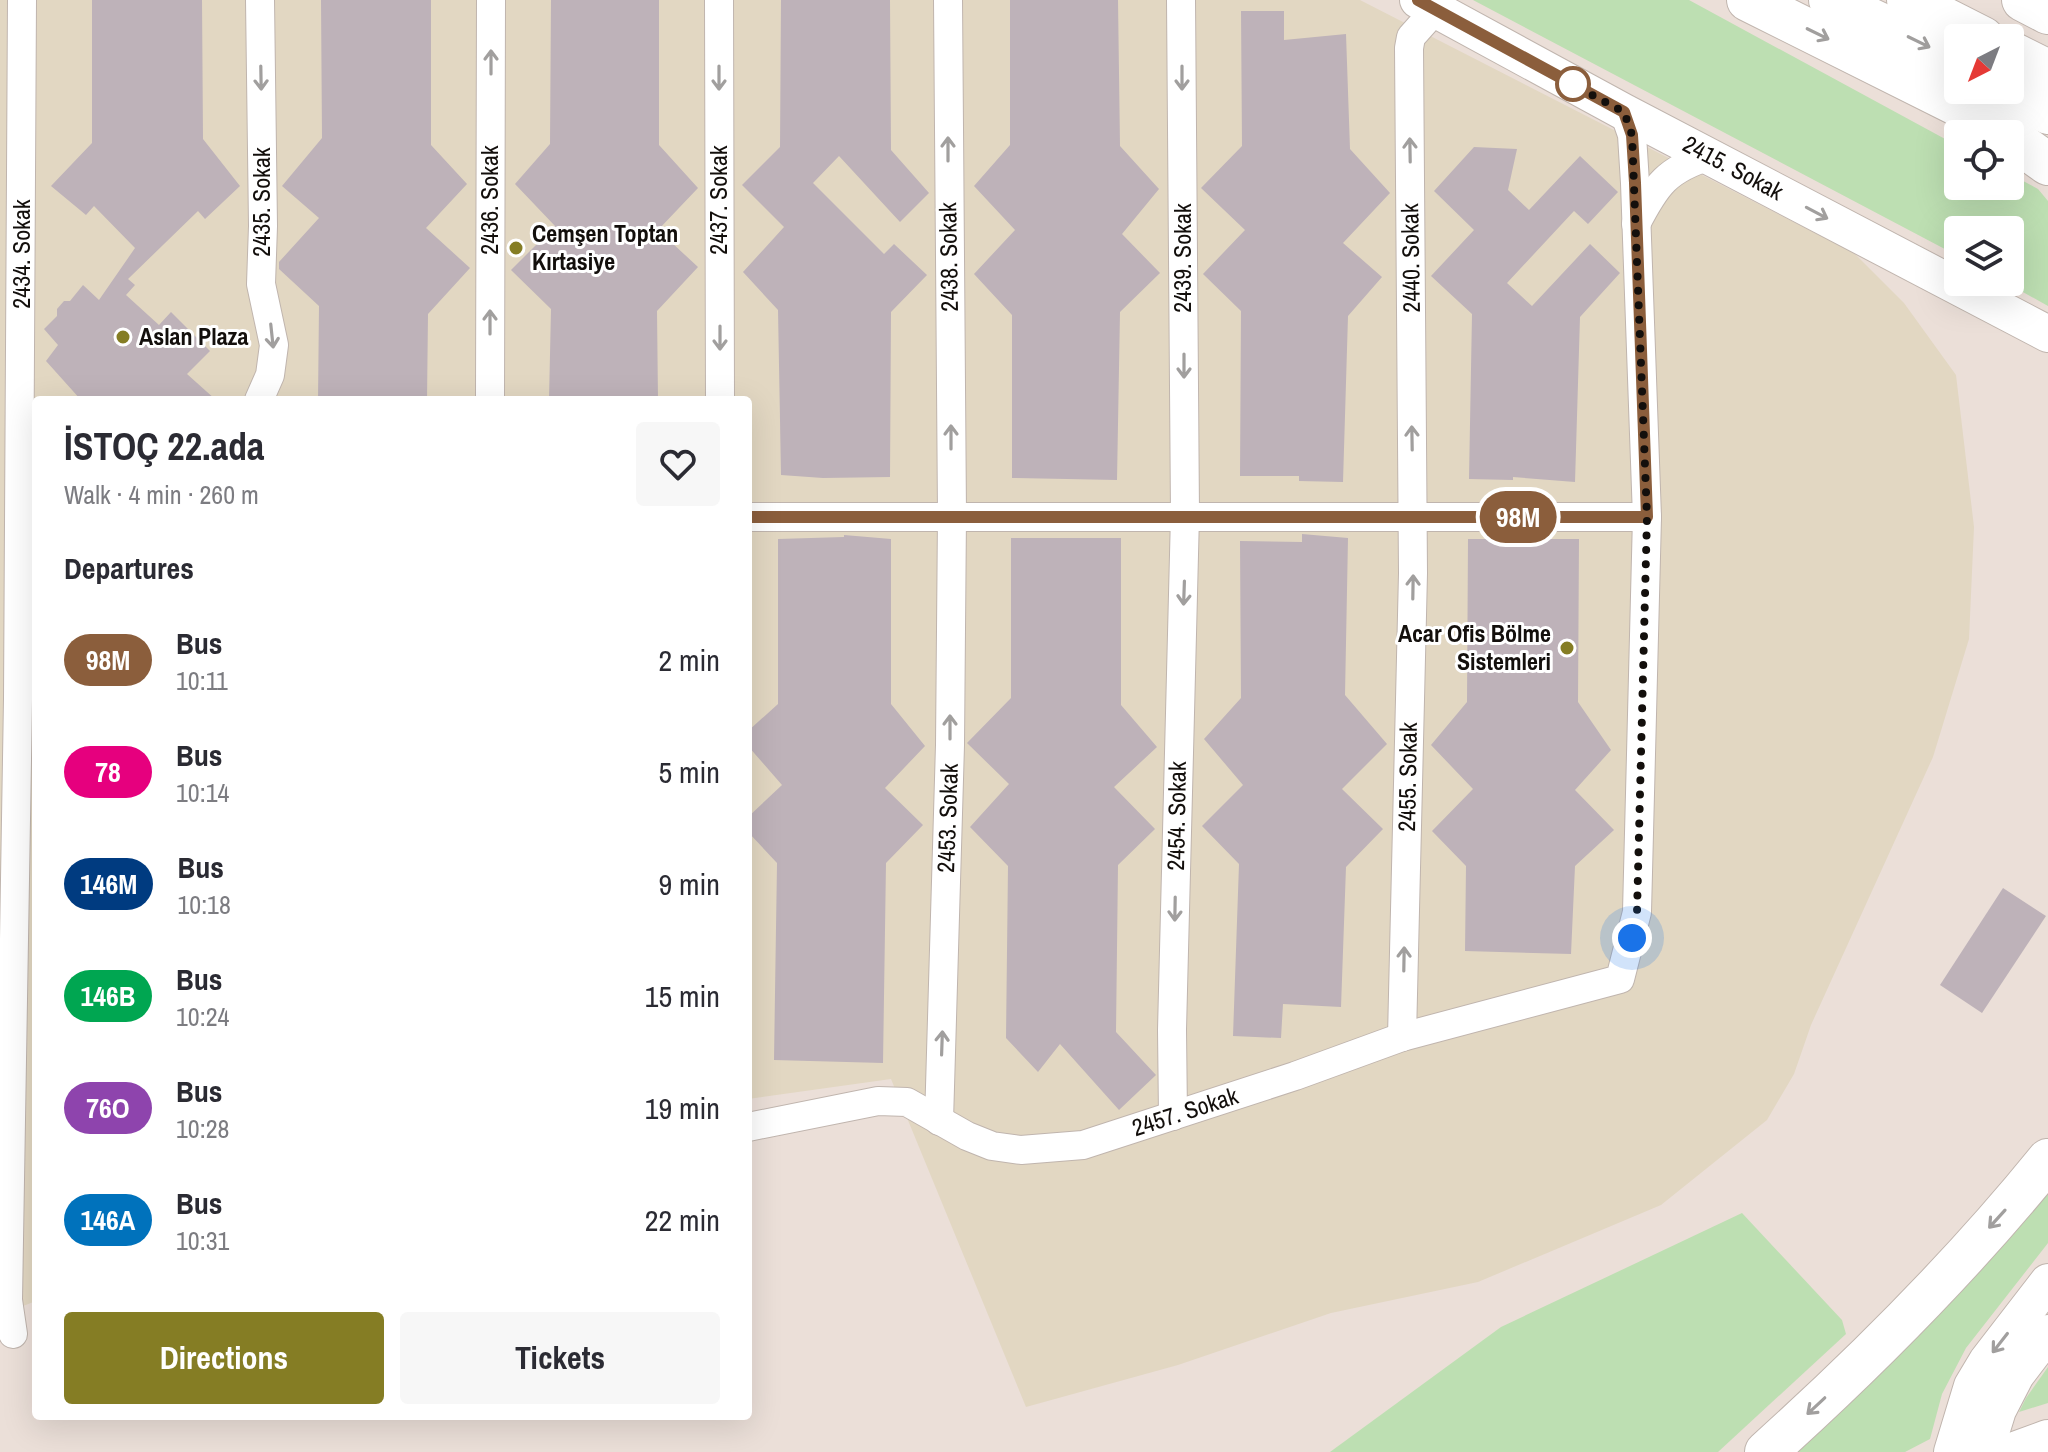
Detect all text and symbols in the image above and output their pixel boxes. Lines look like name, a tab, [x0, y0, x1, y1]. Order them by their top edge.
north arrow	[1944, 24, 2024, 104]
map controls	[1944, 24, 2024, 296]
one-way arrow	[1806, 27, 1830, 43]
one-way arrow	[1907, 35, 1931, 50]
one-way arrow	[483, 49, 499, 76]
one-way arrow	[253, 64, 269, 91]
one-way arrow	[711, 64, 727, 91]
one-way arrow	[1174, 64, 1190, 91]
unlabelled marker	[1556, 67, 1590, 101]
button: locate	[1944, 120, 2024, 200]
street label: 2415. Sokak	[1678, 127, 1789, 207]
one-way arrow	[940, 136, 956, 163]
one-way arrow	[1402, 137, 1417, 164]
street label: 2436. Sokak	[473, 145, 505, 255]
street label: 2437. Sokak	[702, 145, 734, 255]
street label: 2435. Sokak	[245, 147, 277, 257]
street label: 2434. Sokak	[5, 199, 37, 309]
street label: 2438. Sokak	[931, 202, 965, 312]
street label: 2439. Sokak	[1166, 203, 1198, 313]
street label: 2440. Sokak	[1393, 203, 1427, 313]
one-way arrow	[1805, 205, 1829, 221]
button: layers	[1944, 216, 2024, 296]
place label: Cemşen Toptan Kırtasiye	[532, 217, 678, 277]
marker: Cemşen Toptan Kırtasiye	[507, 239, 525, 257]
one-way arrow	[482, 309, 498, 336]
place label: Aslan Plaza	[139, 320, 248, 352]
one-way arrow	[265, 322, 280, 349]
one-way arrow	[712, 324, 728, 351]
marker: Aslan Plaza	[114, 328, 132, 346]
one-way arrow	[1176, 352, 1192, 379]
text: İSTOÇ 22.ada	[64, 421, 264, 472]
button: heart	[636, 422, 720, 506]
one-way arrow	[943, 424, 959, 451]
one-way arrow	[1405, 425, 1420, 452]
text: Walk · 4 min · 260 m	[64, 477, 259, 512]
line badge: 98M	[1472, 491, 1564, 543]
text: 98M	[1496, 498, 1540, 536]
text: Departures	[64, 548, 194, 588]
one-way arrow	[1405, 574, 1420, 601]
one-way arrow	[1176, 579, 1191, 606]
place label: Acar Ofis Bölme Sistemleri	[1398, 617, 1551, 677]
text: Bus	[176, 623, 222, 663]
marker: Acar Ofis Bölme Sistemleri	[1558, 639, 1576, 657]
text: 2 min	[658, 640, 720, 680]
text: 98M	[86, 641, 130, 679]
text: 10:11	[176, 663, 228, 698]
one-way arrow	[942, 714, 958, 741]
street label: 2455. Sokak	[1390, 722, 1424, 832]
text: Bus	[176, 735, 222, 775]
text: 5 min	[658, 752, 720, 792]
text: 78	[95, 753, 121, 791]
street label: 2454. Sokak	[1159, 761, 1193, 871]
street label: 2453. Sokak	[929, 763, 965, 873]
text: 10:14	[176, 775, 229, 810]
text: Bus	[177, 847, 224, 887]
text: 9 min	[658, 864, 720, 904]
text: 146M	[80, 865, 137, 903]
text: 10:18	[177, 887, 231, 922]
one-way arrow	[1167, 895, 1183, 922]
your location	[1612, 918, 1652, 958]
one-way arrow	[1396, 946, 1411, 973]
text: Bus	[176, 959, 222, 999]
text: 15 min	[645, 976, 720, 1016]
text: 146B	[81, 977, 135, 1015]
text: 10:24	[176, 999, 229, 1034]
one-way arrow	[935, 1030, 950, 1057]
text: Bus	[176, 1071, 222, 1111]
street label: 2457. Sokak	[1128, 1079, 1242, 1143]
text: 19 min	[645, 1088, 720, 1128]
text: 76O	[86, 1089, 130, 1127]
text: 10:28	[176, 1111, 229, 1146]
text: Bus	[176, 1183, 222, 1223]
text: 22 min	[645, 1200, 720, 1240]
text: 146A	[81, 1201, 135, 1239]
one-way arrow	[1988, 1209, 2006, 1229]
text: 10:31	[176, 1223, 229, 1258]
button: Directions	[64, 1312, 384, 1404]
button: Tickets	[400, 1312, 720, 1404]
one-way arrow	[1992, 1332, 2009, 1354]
one-way arrow	[1807, 1397, 1827, 1415]

